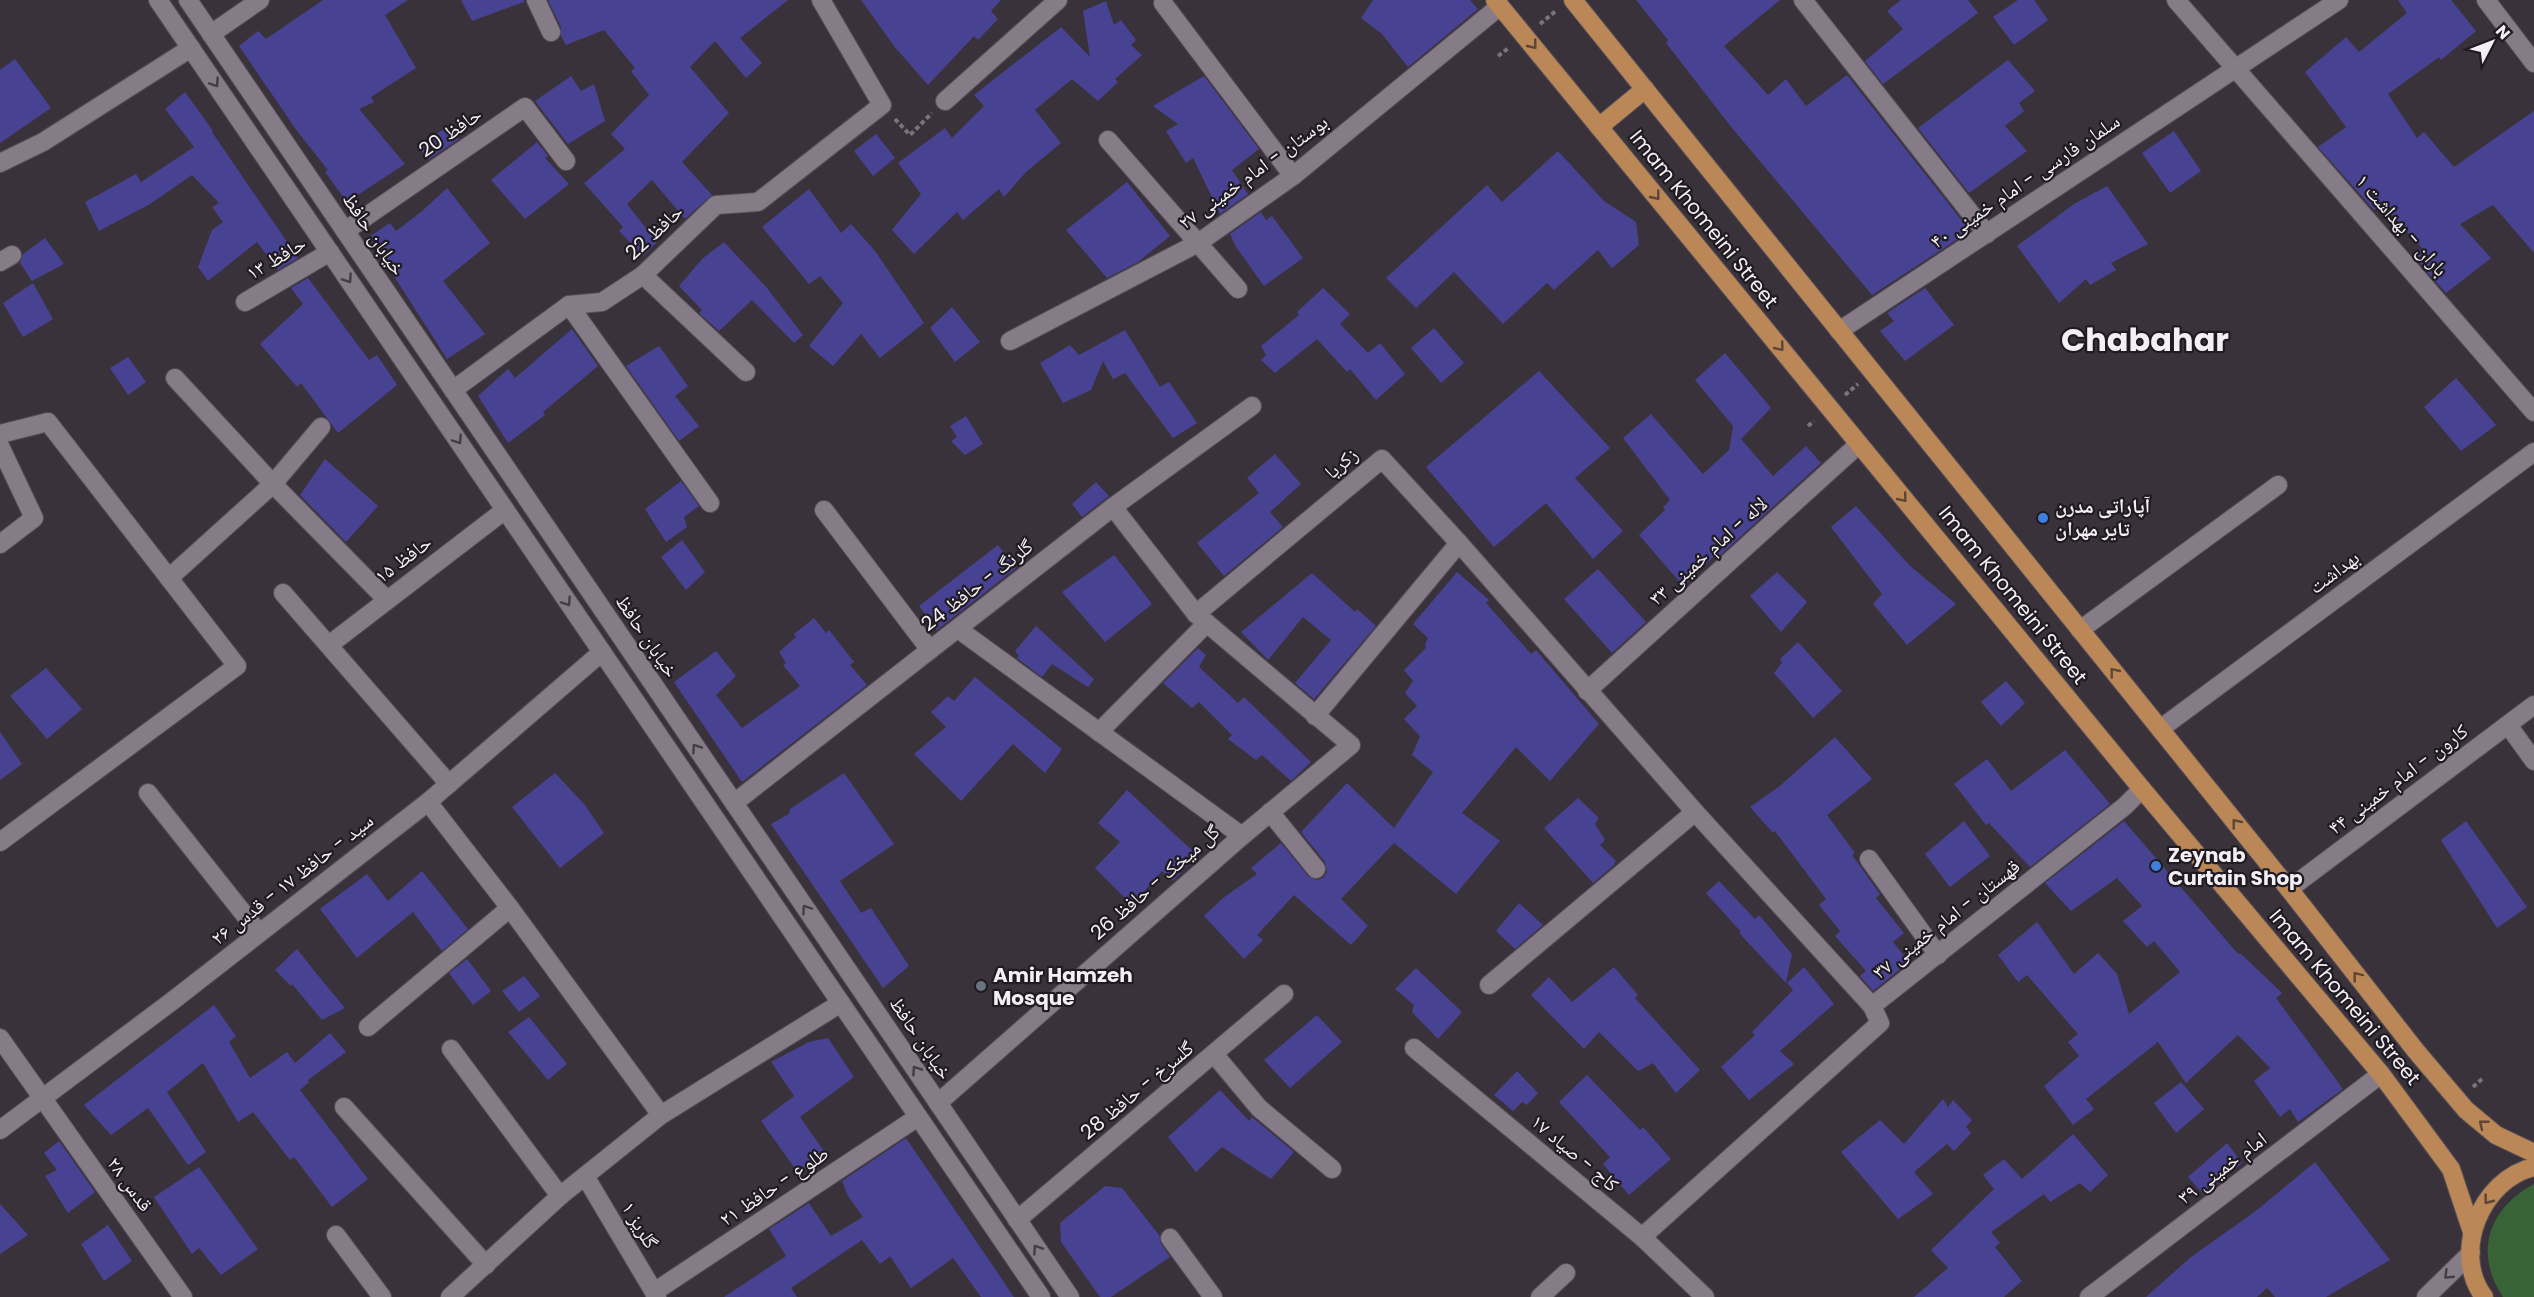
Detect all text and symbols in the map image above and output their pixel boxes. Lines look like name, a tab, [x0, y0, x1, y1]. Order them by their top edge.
north arrow	[2462, 12, 2522, 72]
text: N	[2490, 20, 2515, 44]
one-way arrow	[1525, 38, 1536, 49]
one-way arrow	[208, 76, 219, 87]
street label: حافظ 20	[413, 100, 487, 164]
street label: سلمان فارسی - امام خمینی ۴۰	[1925, 107, 2125, 255]
street label: بوستان - امام خمینی ۲۷	[1172, 108, 1334, 236]
street label: Imam Khomeini Street	[1623, 124, 1785, 314]
street label: باران - بهداشت ۱	[2350, 168, 2454, 282]
street label: خیابان حافظ	[336, 187, 412, 281]
one-way arrow	[1649, 189, 1660, 200]
street label: حافظ 22	[619, 198, 689, 266]
street label: حافظ ۱۳	[241, 229, 311, 287]
one-way arrow	[341, 272, 352, 283]
district label: Chabahar	[2061, 317, 2229, 362]
one-way arrow	[1772, 340, 1783, 351]
one-way arrow	[451, 434, 462, 445]
street label: زکریا	[1318, 441, 1364, 485]
street label: لاله - امام خمینی ۳۳	[1643, 490, 1773, 612]
one-way arrow	[1896, 491, 1907, 502]
place label: آپاراتی مدرن تایر مهران	[2055, 492, 2151, 543]
street label: Imam Khomeini Street	[1932, 500, 2094, 690]
marker: آپاراتی مدرن تایر مهران	[2036, 511, 2050, 525]
street label: حافظ ۱۵	[369, 528, 438, 590]
street label: گلرنگ - حافظ 24	[915, 532, 1039, 638]
street label: بهداشت	[2303, 544, 2365, 600]
street label: خیابان حافظ	[609, 589, 685, 683]
one-way arrow	[560, 595, 571, 606]
one-way arrow	[2110, 667, 2121, 678]
street label: کارون - امام خمینی ۴۴	[2322, 717, 2474, 841]
one-way arrow	[692, 743, 703, 754]
street label: سید - حافظ ۱۷ - قدس ۲۶	[205, 806, 379, 952]
street label: گل میخک - حافظ 26	[1084, 818, 1226, 946]
one-way arrow	[2233, 819, 2244, 830]
place label: Zeynab Curtain Shop	[2168, 841, 2303, 892]
street label: قهستان - امام خمینی ۳۷	[1866, 853, 2026, 985]
marker: Zeynab Curtain Shop	[2149, 859, 2163, 873]
street label: Imam Khomeini Street	[2263, 903, 2427, 1091]
one-way arrow	[802, 904, 813, 915]
place label: Amir Hamzeh Mosque	[993, 961, 1133, 1012]
one-way arrow	[2354, 972, 2365, 983]
marker: Amir Hamzeh Mosque	[974, 979, 988, 993]
street label: خیابان حافظ	[883, 991, 959, 1085]
street label: گلسرخ - حافظ 28	[1074, 1034, 1200, 1146]
one-way arrow	[911, 1066, 923, 1076]
street label: کاج - صیاد ۱۷	[1525, 1108, 1625, 1198]
one-way arrow	[2479, 1121, 2490, 1132]
street label: امام خمینی ۳۹	[2172, 1125, 2272, 1211]
street label: طلوع - حافظ ۲۱	[714, 1139, 834, 1233]
street label: قدس ۲۸	[101, 1151, 159, 1217]
one-way arrow	[2484, 1194, 2495, 1205]
street label: گلریز ۱	[615, 1196, 665, 1254]
one-way arrow	[1033, 1244, 1044, 1255]
one-way arrow	[2445, 1267, 2456, 1278]

